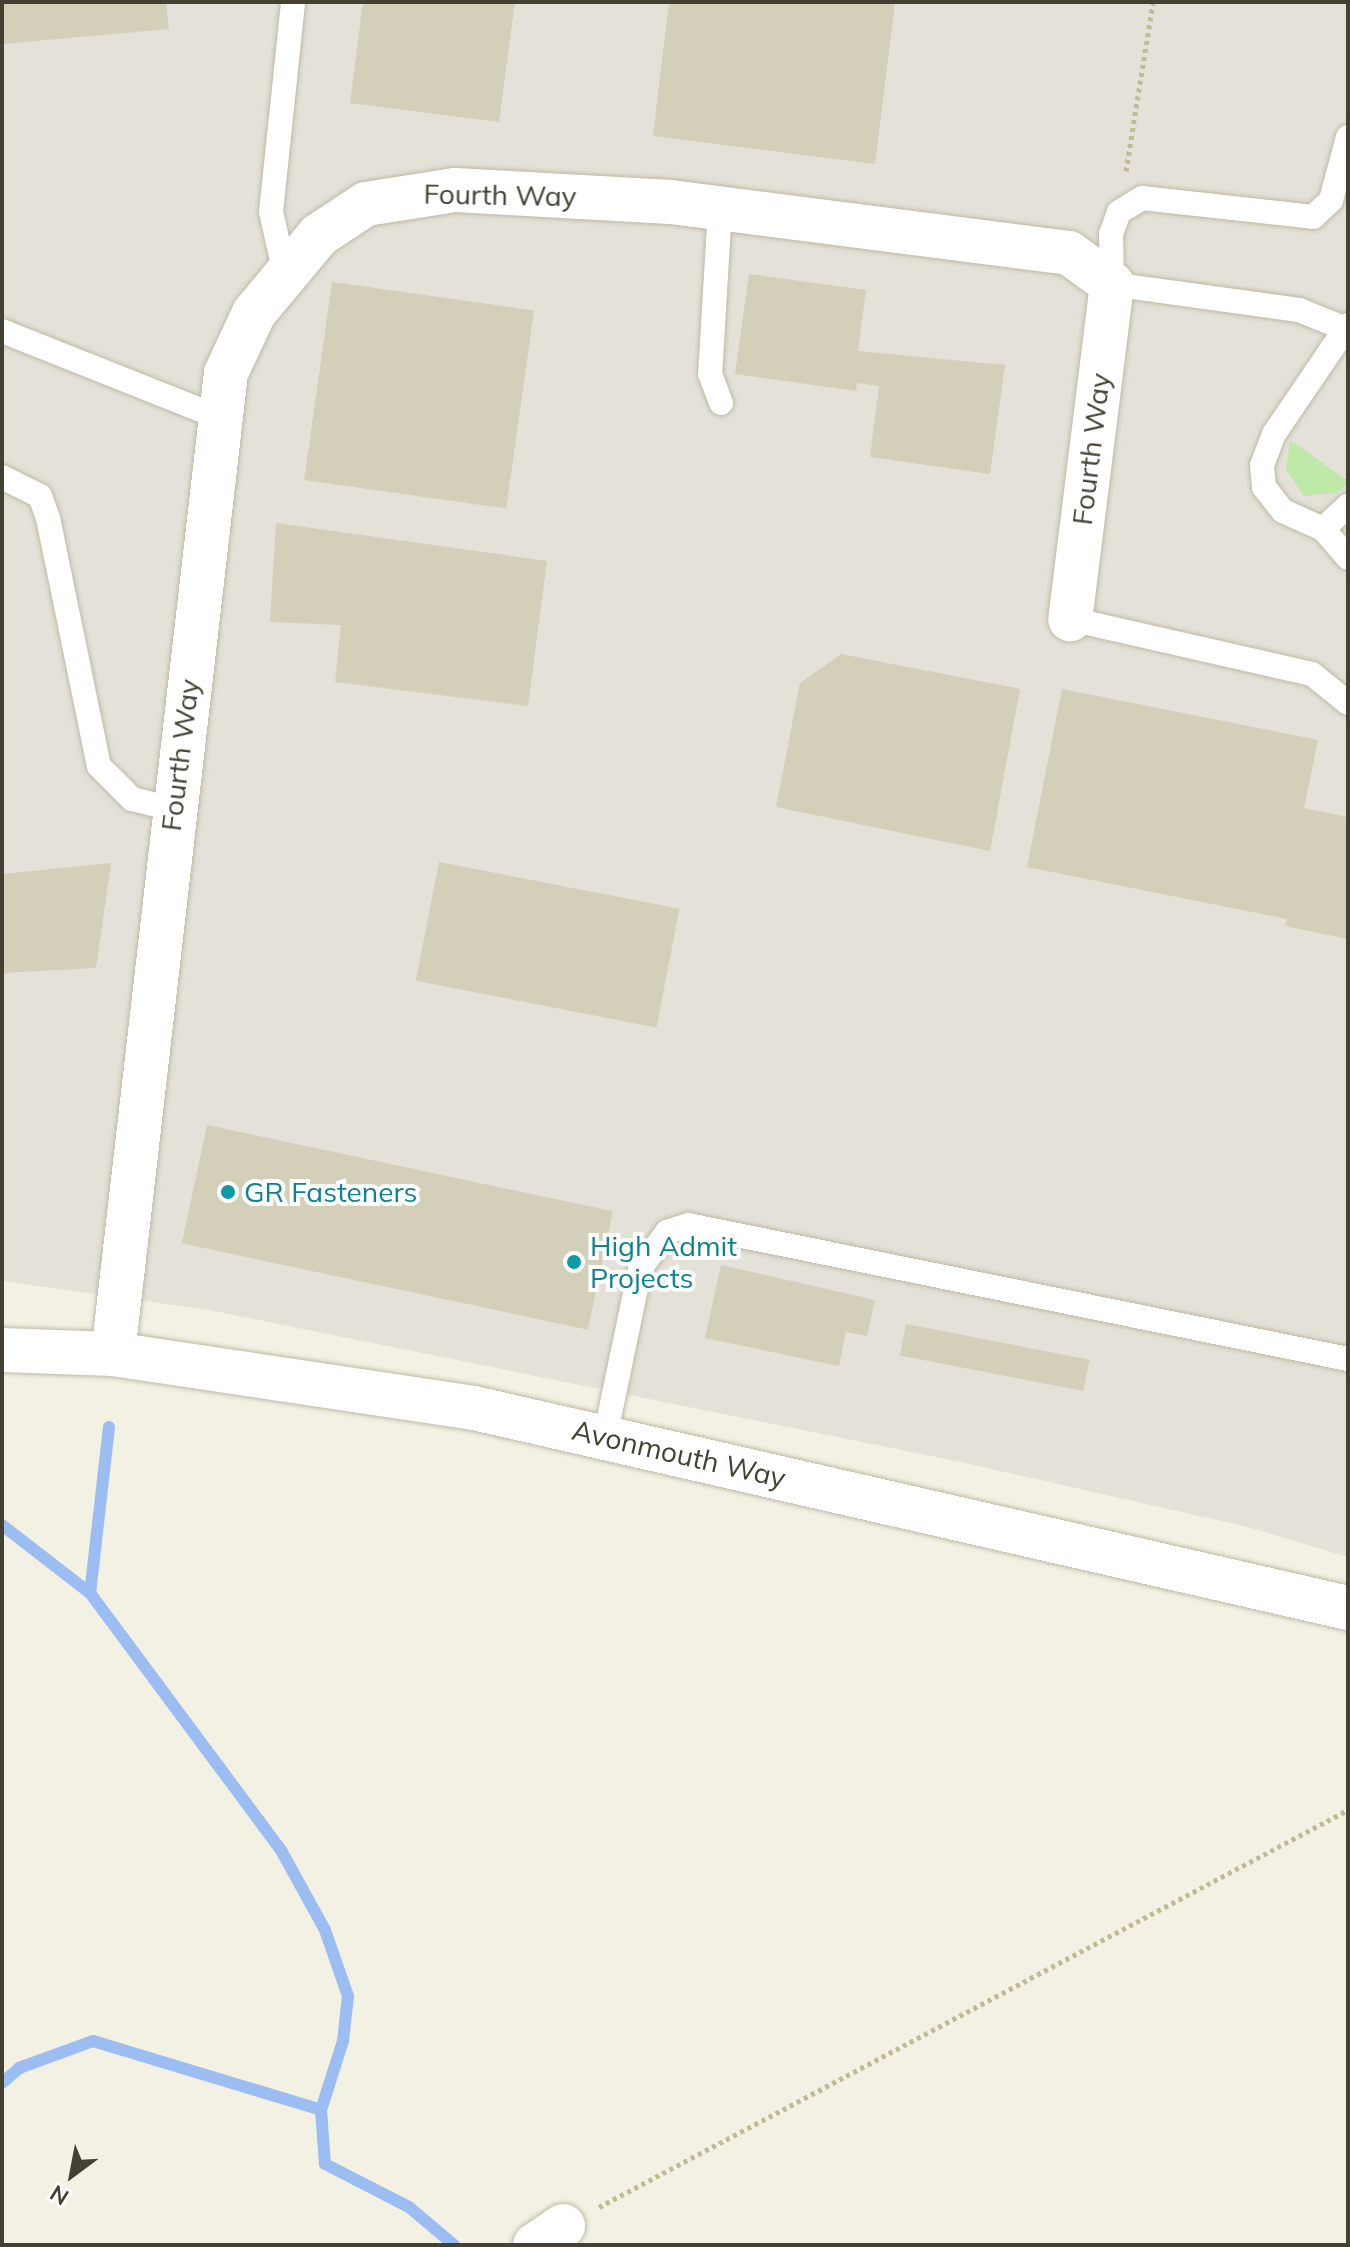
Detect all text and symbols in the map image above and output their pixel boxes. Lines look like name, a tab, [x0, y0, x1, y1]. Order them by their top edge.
street label: Fourth Way	[423, 177, 577, 213]
street label: Fourth Way	[1065, 371, 1117, 527]
street label: Fourth Way	[154, 677, 206, 833]
place label: GR Fasteners	[244, 1175, 417, 1209]
marker: GR Fasteners	[219, 1183, 237, 1201]
place label: High Admit Projects	[590, 1229, 737, 1295]
marker: High Admit Projects	[565, 1253, 583, 1271]
street label: Avonmouth Way	[569, 1413, 789, 1495]
north arrow	[32, 2135, 112, 2215]
text: N	[45, 2179, 74, 2212]

